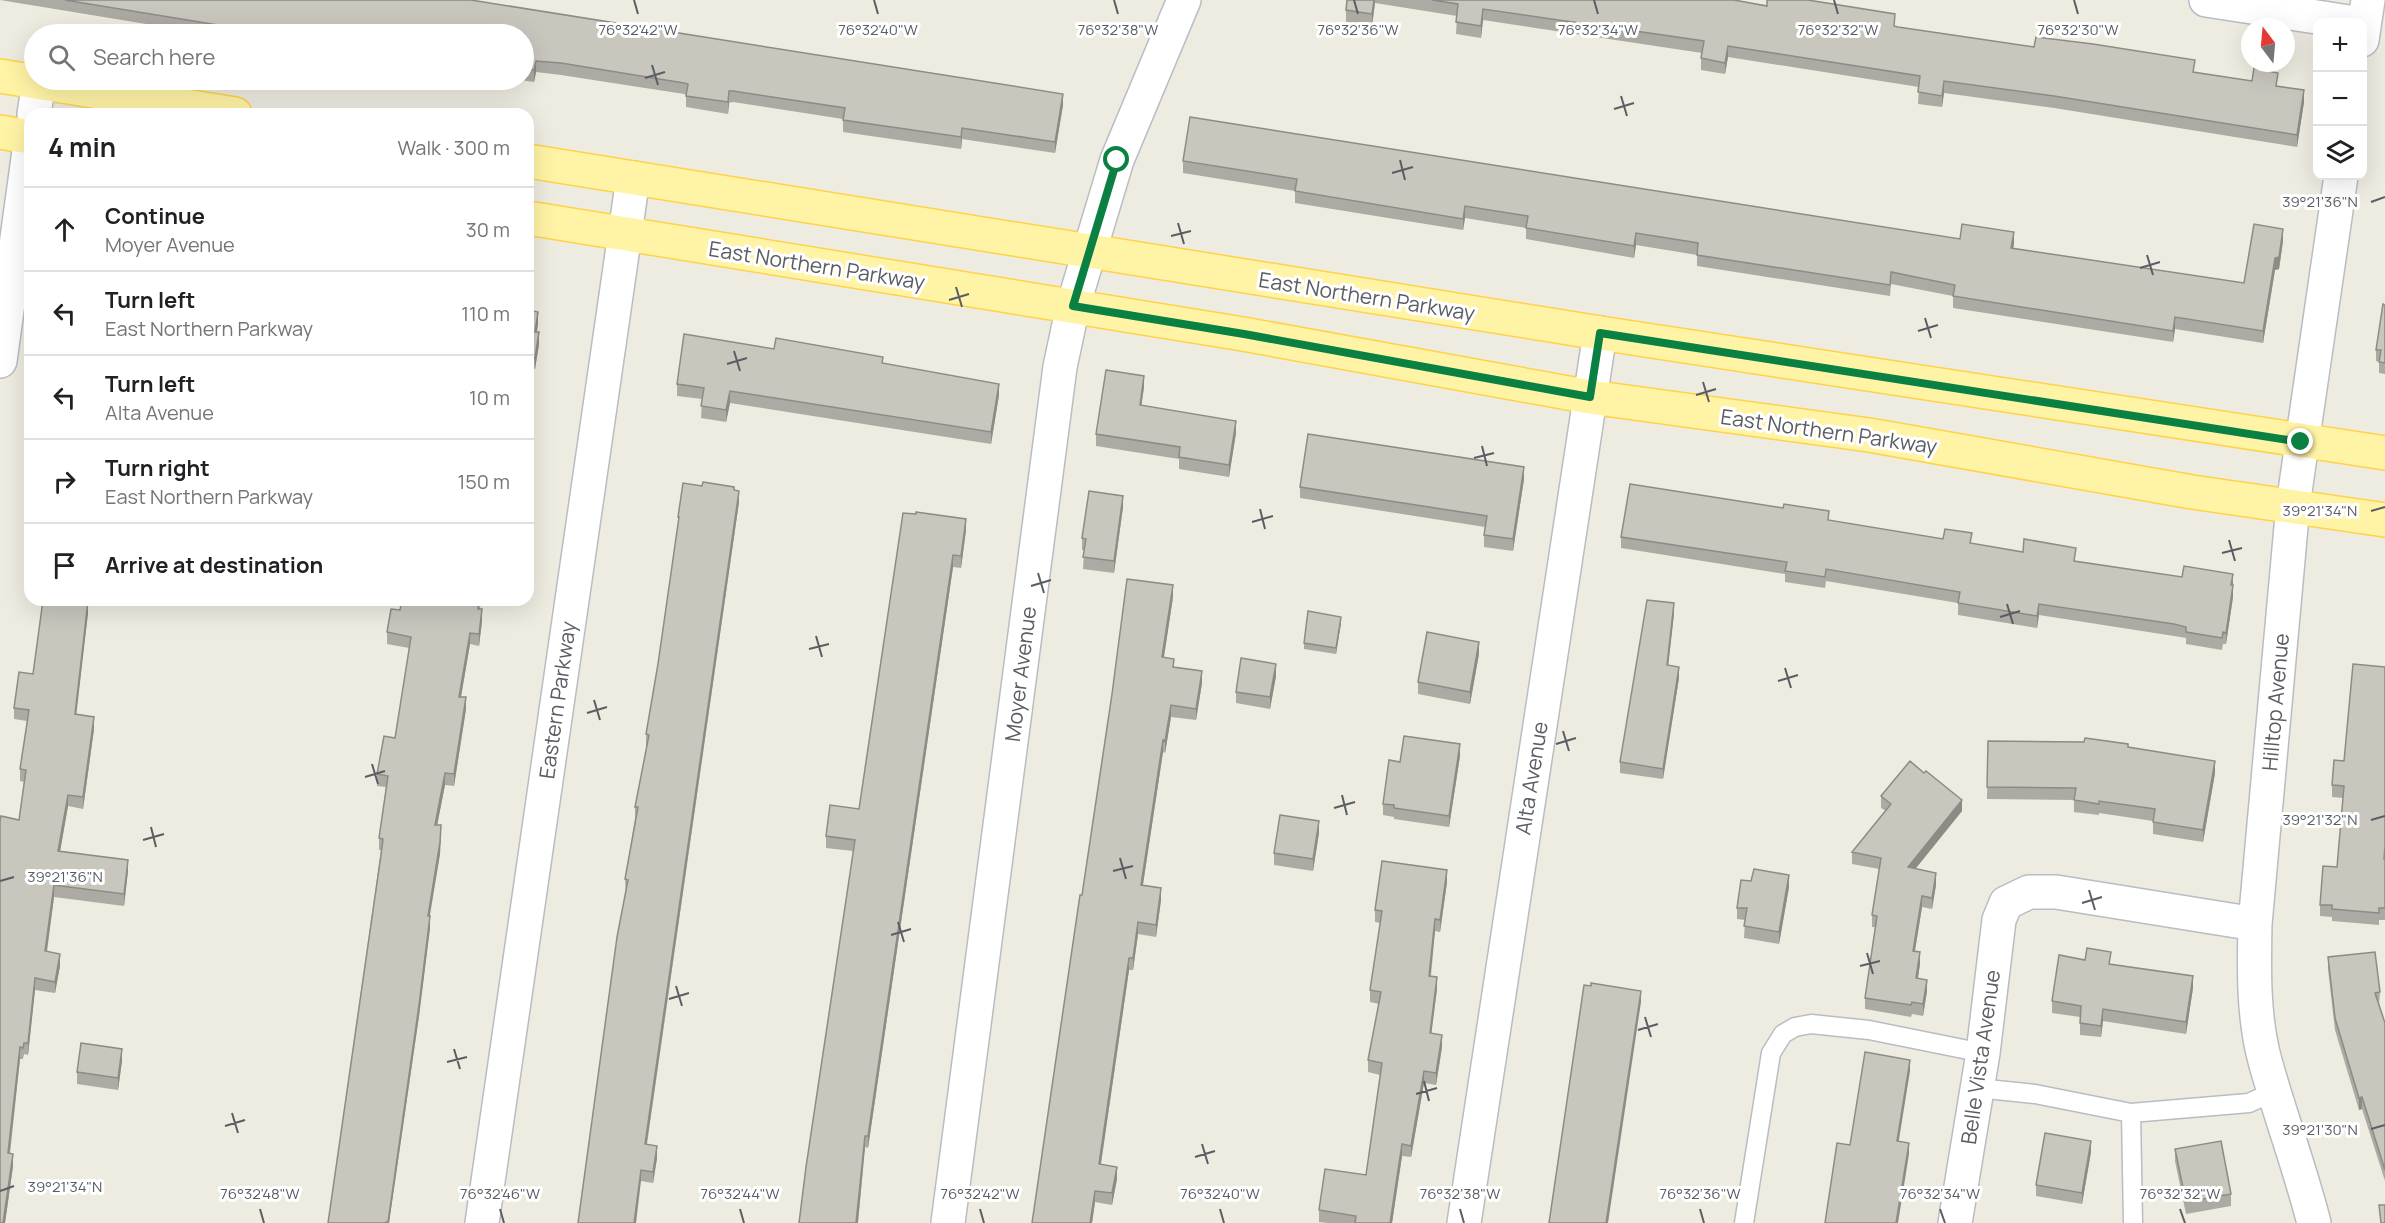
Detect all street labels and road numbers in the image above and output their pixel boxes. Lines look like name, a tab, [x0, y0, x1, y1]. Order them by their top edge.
street label: East Northern Parkway	[707, 234, 927, 296]
street label: East Northern Parkway	[1257, 265, 1477, 327]
street label: East Northern Parkway	[1719, 402, 1939, 460]
street label: Moyer Avenue	[998, 605, 1042, 743]
street label: Eastern Parkway	[532, 620, 582, 780]
street label: Hilltop Avenue	[2255, 632, 2295, 772]
street label: Alta Avenue	[1508, 719, 1554, 837]
street label: Belle Vista Avenue	[1954, 968, 2006, 1146]

